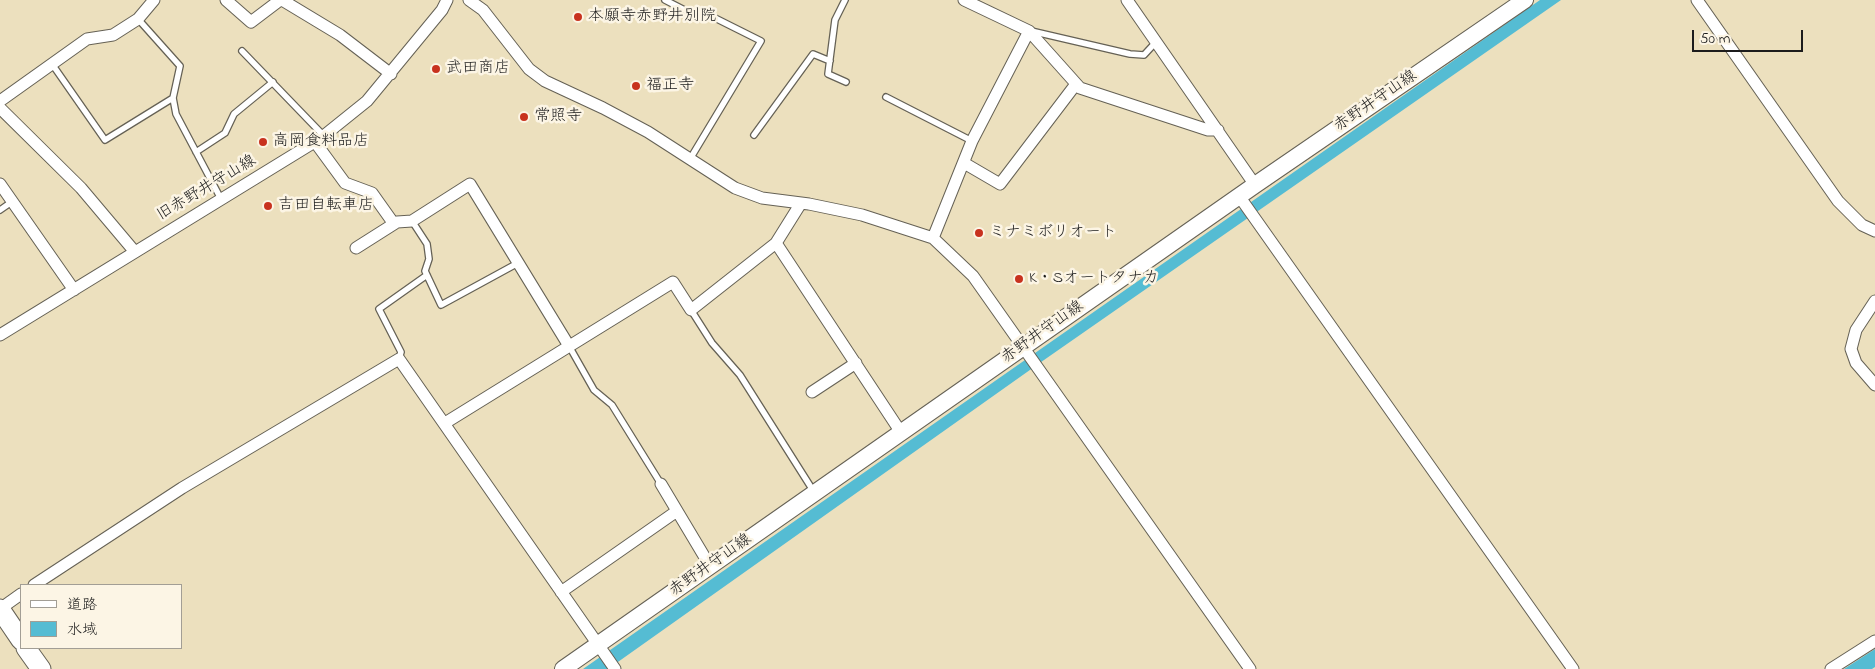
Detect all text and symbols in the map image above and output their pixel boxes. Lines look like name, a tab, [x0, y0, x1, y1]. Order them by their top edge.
place label: 本願寺赤野井別院	[588, 7, 716, 27]
marker: 本願寺赤野井別院	[572, 11, 584, 23]
scale bar	[1695, 20, 1806, 52]
text: 50 m	[1700, 28, 1730, 50]
place label: 武田商店	[446, 59, 510, 79]
marker: 武田商店	[430, 63, 442, 75]
street label: 赤野井守山線	[1331, 67, 1421, 137]
place label: 福正寺	[646, 76, 694, 96]
marker: 福正寺	[630, 80, 642, 92]
place label: 常照寺	[534, 107, 582, 127]
marker: 常照寺	[518, 111, 530, 123]
place label: 高岡食料品店	[273, 132, 369, 152]
marker: 高岡食料品店	[257, 136, 269, 148]
street label: 旧赤野井守山線	[154, 152, 260, 226]
place label: 吉田自転車店	[278, 196, 374, 216]
marker: 吉田自転車店	[262, 200, 274, 212]
place label: ミナミボリオート	[989, 223, 1117, 243]
marker: ミナミボリオート	[973, 227, 985, 239]
place label: K・Sオートタナカ	[1029, 269, 1159, 289]
marker: K・Sオートタナカ	[1013, 273, 1025, 285]
street label: 赤野井守山線	[998, 298, 1088, 368]
street label: 赤野井守山線	[666, 531, 756, 601]
legend	[20, 584, 182, 649]
text: 道路	[67, 594, 97, 616]
text: 水域	[67, 619, 97, 641]

